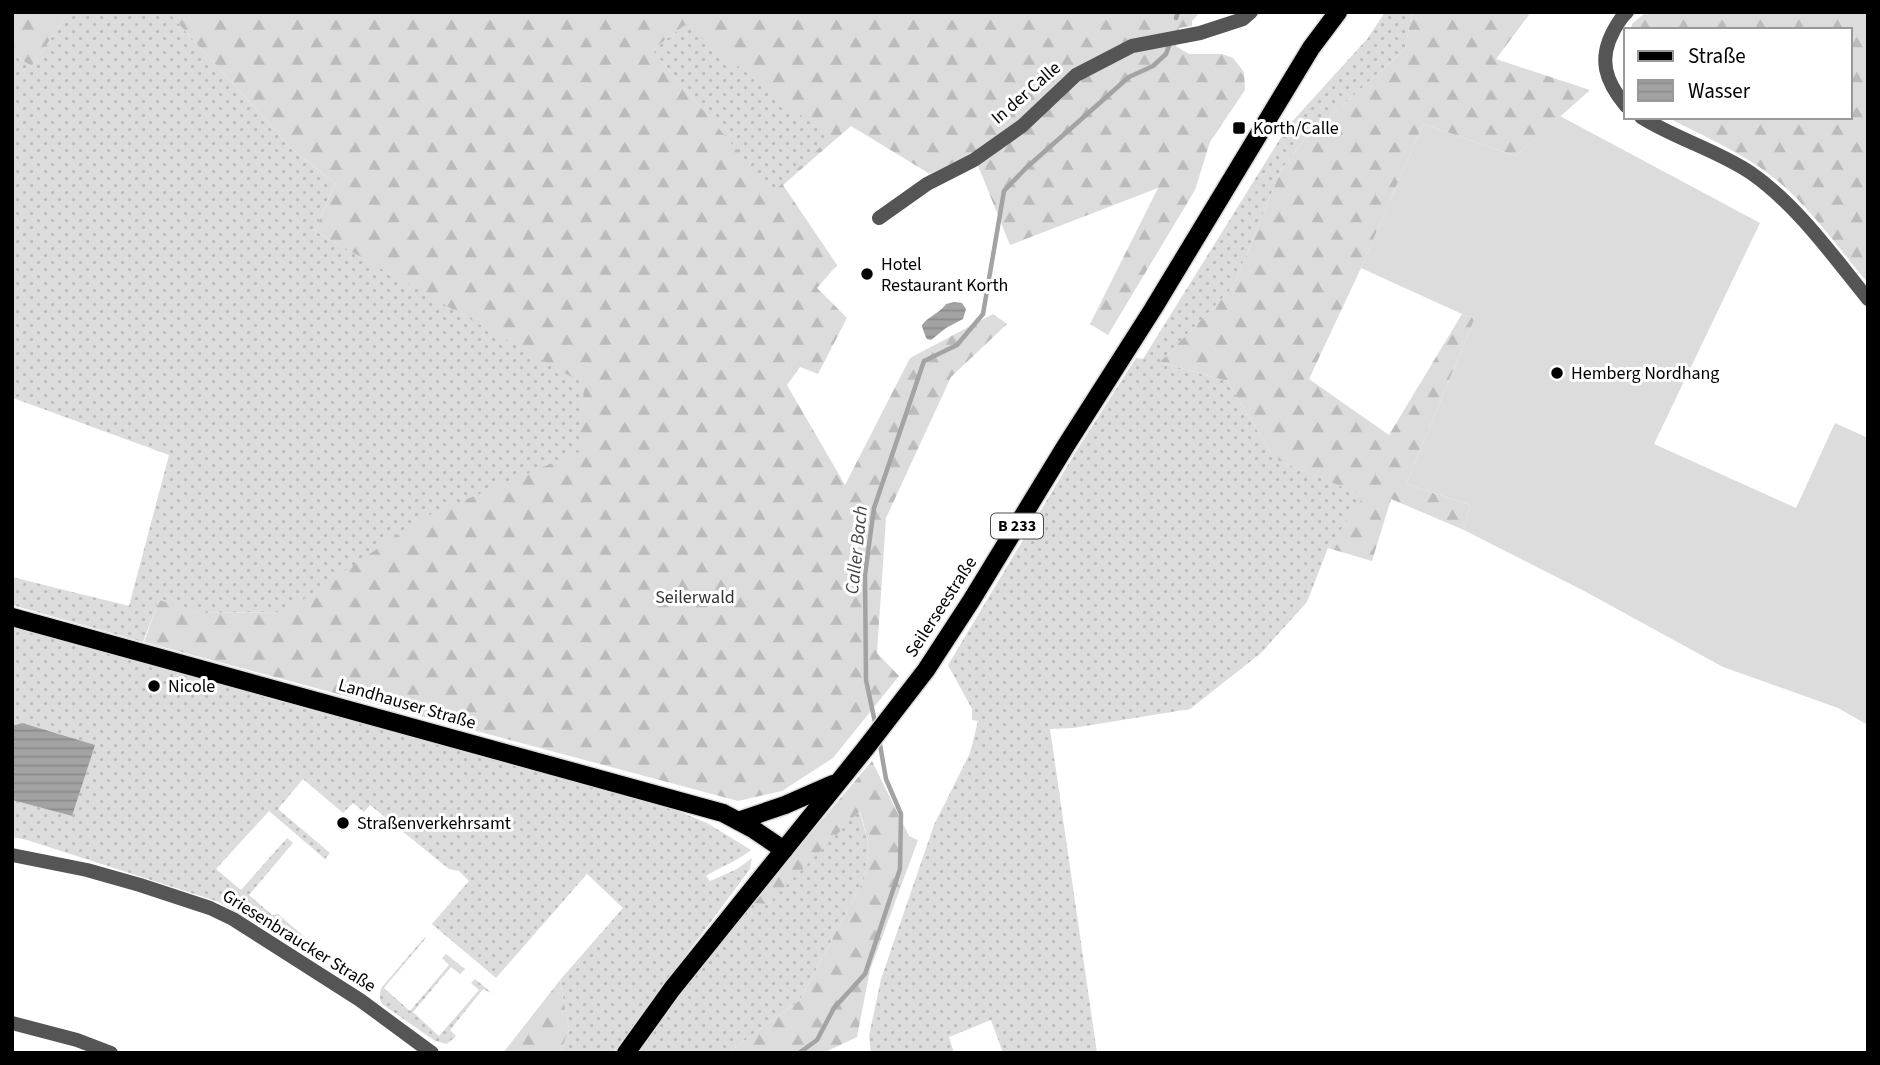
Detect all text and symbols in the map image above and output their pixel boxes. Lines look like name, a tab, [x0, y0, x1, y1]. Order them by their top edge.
legend	[1624, 28, 1852, 119]
text: Straße	[1688, 41, 1746, 71]
street label: In der Calle	[986, 56, 1066, 130]
text: Wasser	[1688, 76, 1751, 106]
place label: Korth/Calle	[1253, 116, 1339, 141]
marker: Korth/Calle	[1231, 120, 1247, 136]
place label: Hotel Restaurant Korth	[881, 252, 1008, 298]
marker: Hotel Restaurant Korth	[859, 266, 875, 282]
place label: Hemberg Nordhang	[1571, 361, 1719, 386]
marker: Hemberg Nordhang	[1549, 365, 1565, 381]
water label: Caller Bach	[839, 504, 875, 596]
road number: B 233	[991, 513, 1043, 538]
street label: Seilerseestraße	[899, 552, 983, 662]
park label: Seilerwald	[655, 585, 735, 610]
street label: Landhauser Straße	[335, 672, 479, 736]
place label: Nicole	[168, 674, 215, 699]
marker: Nicole	[146, 678, 162, 694]
place label: Straßenverkehrsamt	[357, 811, 511, 836]
marker: Straßenverkehrsamt	[335, 815, 351, 831]
street label: Griesenbraucker Straße	[217, 884, 381, 998]

